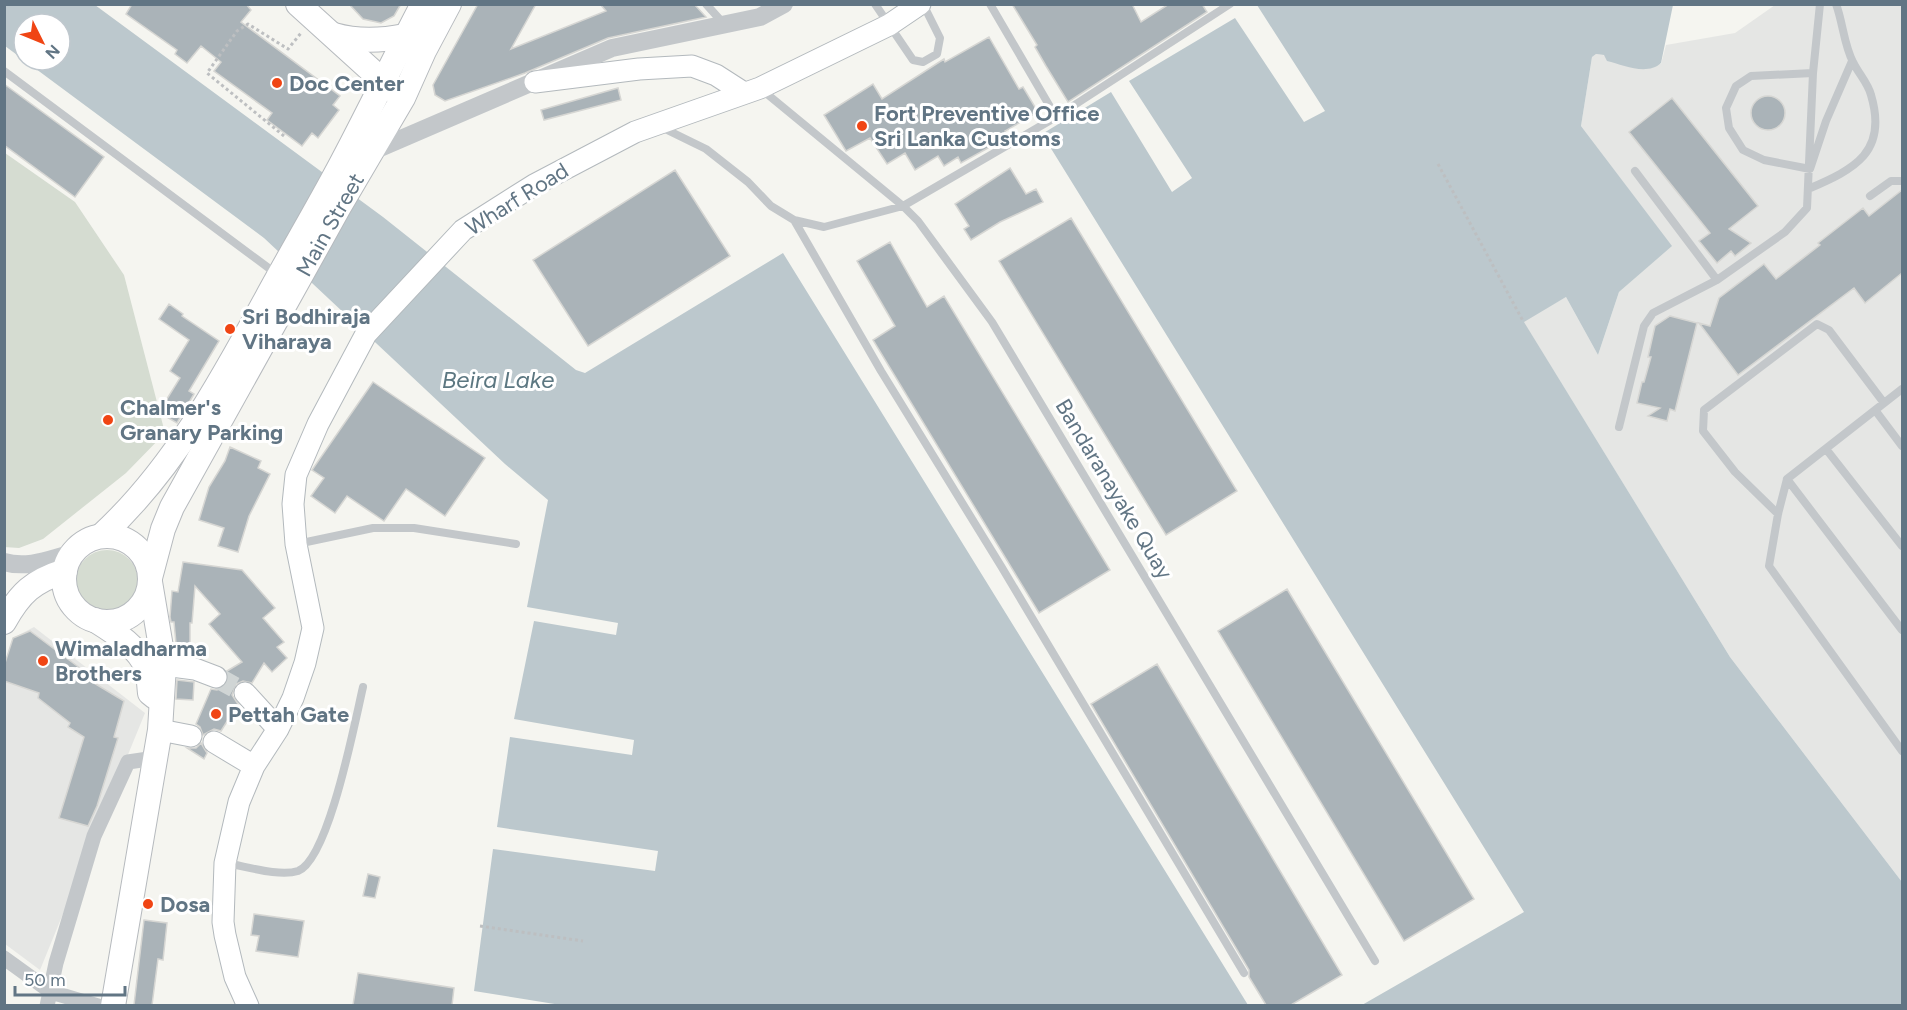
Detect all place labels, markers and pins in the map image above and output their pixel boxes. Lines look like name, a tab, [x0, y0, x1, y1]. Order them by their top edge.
place label: Doc Center	[289, 70, 405, 97]
marker: Doc Center	[270, 76, 284, 90]
place label: Fort Preventive Office Sri Lanka Customs	[874, 100, 1100, 152]
marker: Fort Preventive Office Sri Lanka Customs	[855, 119, 869, 133]
place label: Sri Bodhiraja Viharaya	[242, 303, 371, 355]
marker: Sri Bodhiraja Viharaya	[223, 322, 237, 336]
place label: Chalmer's Granary Parking	[120, 394, 283, 446]
marker: Chalmer's Granary Parking	[101, 413, 115, 427]
place label: Wimaladharma Brothers	[55, 635, 207, 687]
marker: Wimaladharma Brothers	[36, 654, 50, 668]
place label: Pettah Gate	[228, 701, 349, 728]
marker: Pettah Gate	[209, 707, 223, 721]
place label: Dosa	[160, 891, 210, 918]
marker: Dosa	[141, 897, 155, 911]

